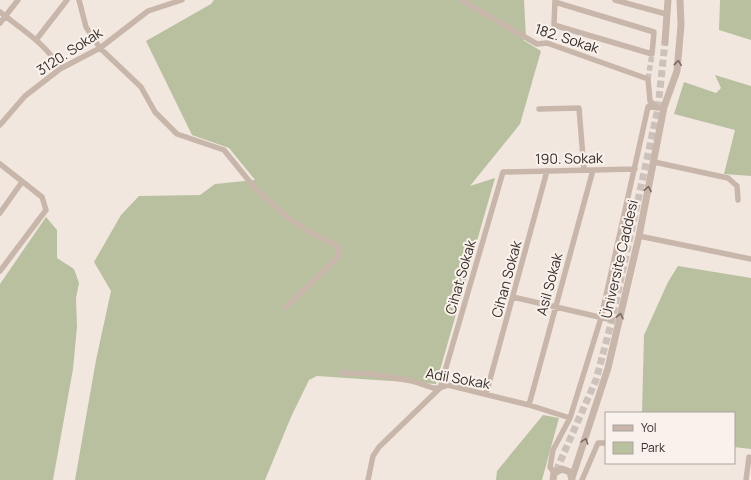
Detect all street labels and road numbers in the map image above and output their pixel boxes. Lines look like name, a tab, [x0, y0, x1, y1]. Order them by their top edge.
street label: 182. Sokak	[532, 19, 603, 58]
street label: 3120. Sokak	[33, 22, 106, 79]
street label: 190. Sokak	[535, 148, 604, 168]
street label: Üniversite Caddesi	[596, 198, 642, 320]
street label: Cihat Sokak	[440, 237, 480, 316]
street label: Cihan Sokak	[487, 237, 526, 320]
street label: Asil Sokak	[532, 250, 567, 317]
street label: Adil Sokak	[424, 363, 493, 393]

